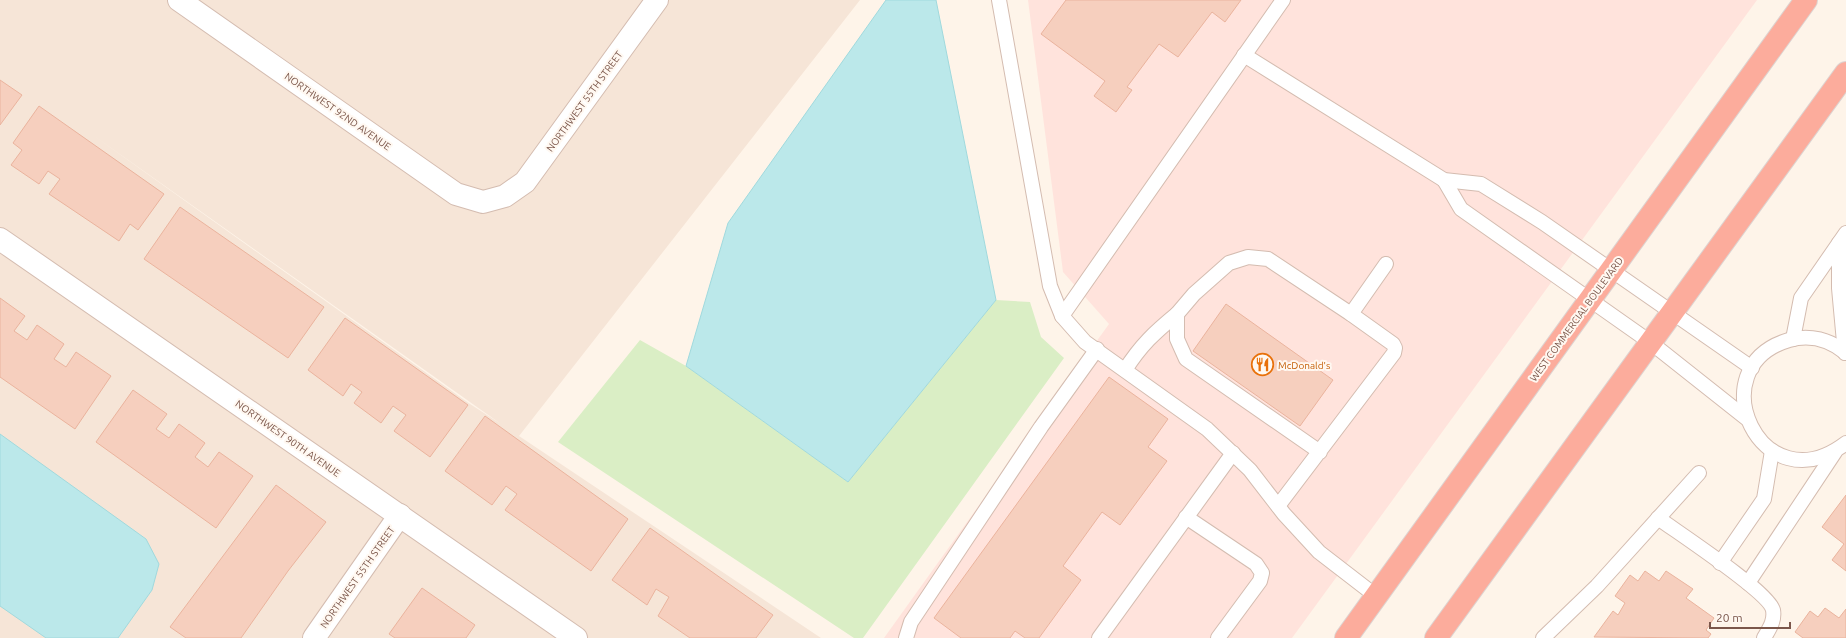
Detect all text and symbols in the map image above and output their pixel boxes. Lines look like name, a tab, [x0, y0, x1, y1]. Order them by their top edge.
street label: NORTHWEST 55TH STREET	[544, 49, 625, 154]
street label: NORTHWEST 92ND AVENUE	[283, 71, 393, 153]
street label: WEST COMMERCIAL BOULEVARD	[1528, 255, 1625, 383]
restaurant icon: McDonald's	[1250, 352, 1276, 378]
place label: McDonald's	[1278, 360, 1330, 371]
street label: NORTHWEST 90TH AVENUE	[233, 398, 342, 479]
street label: NORTHWEST 55TH STREET	[318, 524, 397, 630]
scale bar	[1710, 604, 1790, 630]
text: 20 m	[1716, 611, 1743, 624]

